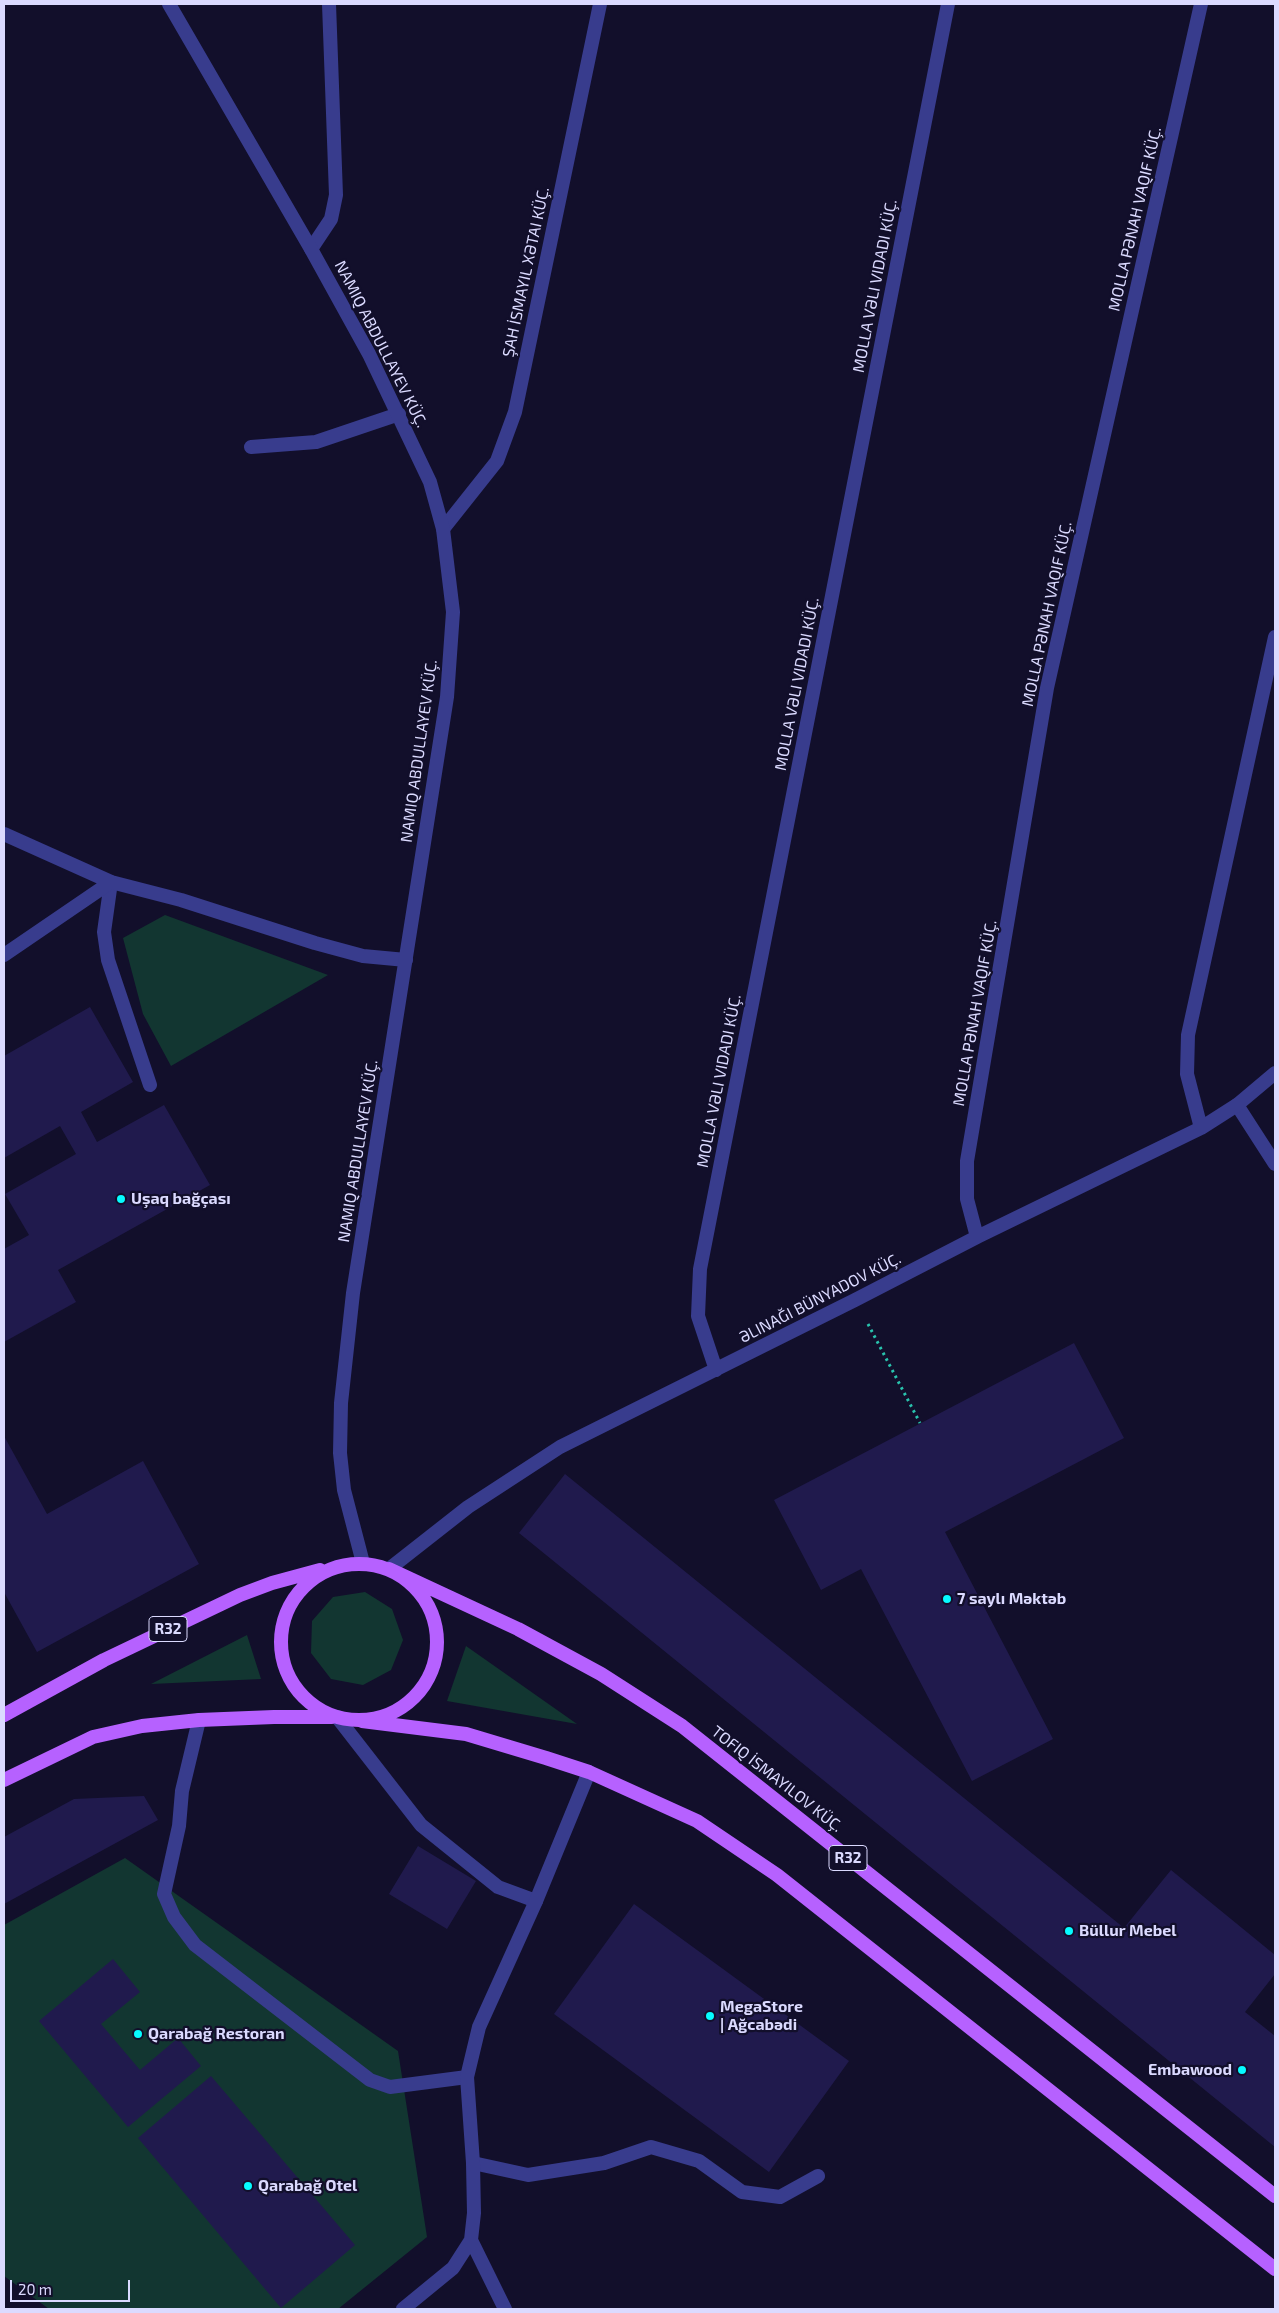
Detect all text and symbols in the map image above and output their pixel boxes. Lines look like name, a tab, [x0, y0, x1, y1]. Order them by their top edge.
street label: MOLLA PƏNAH VAQIF KÜÇ.	[1104, 125, 1166, 313]
street label: ŞAH İSMAYIL XƏTAI KÜÇ.	[499, 185, 553, 359]
street label: MOLLA VƏLI VIDADI KÜÇ.	[849, 198, 901, 374]
street label: NAMIQ ABDULLAYEV KÜÇ.	[331, 257, 431, 431]
street label: MOLLA PƏNAH VAQIF KÜÇ.	[1018, 520, 1076, 708]
street label: MOLLA VƏLI VIDADI KÜÇ.	[771, 596, 823, 772]
street label: NAMIQ ABDULLAYEV KÜÇ.	[397, 658, 441, 844]
street label: MOLLA PƏNAH VAQIF KÜÇ.	[949, 918, 1001, 1108]
street label: MOLLA VƏLI VIDADI KÜÇ.	[693, 993, 745, 1169]
street label: NAMIQ ABDULLAYEV KÜÇ.	[334, 1058, 382, 1244]
place label: Uşaq bağçası	[131, 1189, 231, 1209]
marker: Uşaq bağçası	[115, 1193, 127, 1205]
street label: ƏLINAĞI BÜNYADOV KÜÇ.	[736, 1249, 904, 1347]
place label: 7 saylı Məktəb	[957, 1589, 1066, 1609]
marker: 7 saylı Məktəb	[941, 1593, 953, 1605]
road number: R32	[149, 1616, 187, 1642]
street label: TOFIQ İSMAYILOV KÜÇ.	[708, 1722, 846, 1836]
road number: R32	[829, 1846, 867, 1870]
place label: Büllur Mebel	[1079, 1921, 1176, 1941]
marker: Büllur Mebel	[1063, 1925, 1075, 1937]
place label: MegaStore | Ağcabədi	[720, 1997, 803, 2035]
marker: MegaStore | Ağcabədi	[704, 2010, 716, 2022]
place label: Qarabağ Restoran	[148, 2024, 285, 2044]
marker: Qarabağ Restoran	[132, 2028, 144, 2040]
place label: Embawood	[1148, 2060, 1232, 2080]
marker: Embawood	[1236, 2064, 1248, 2076]
place label: Qarabağ Otel	[258, 2176, 357, 2196]
marker: Qarabağ Otel	[242, 2180, 254, 2192]
scale bar	[12, 2270, 132, 2302]
text: 20 m	[18, 2280, 52, 2298]

